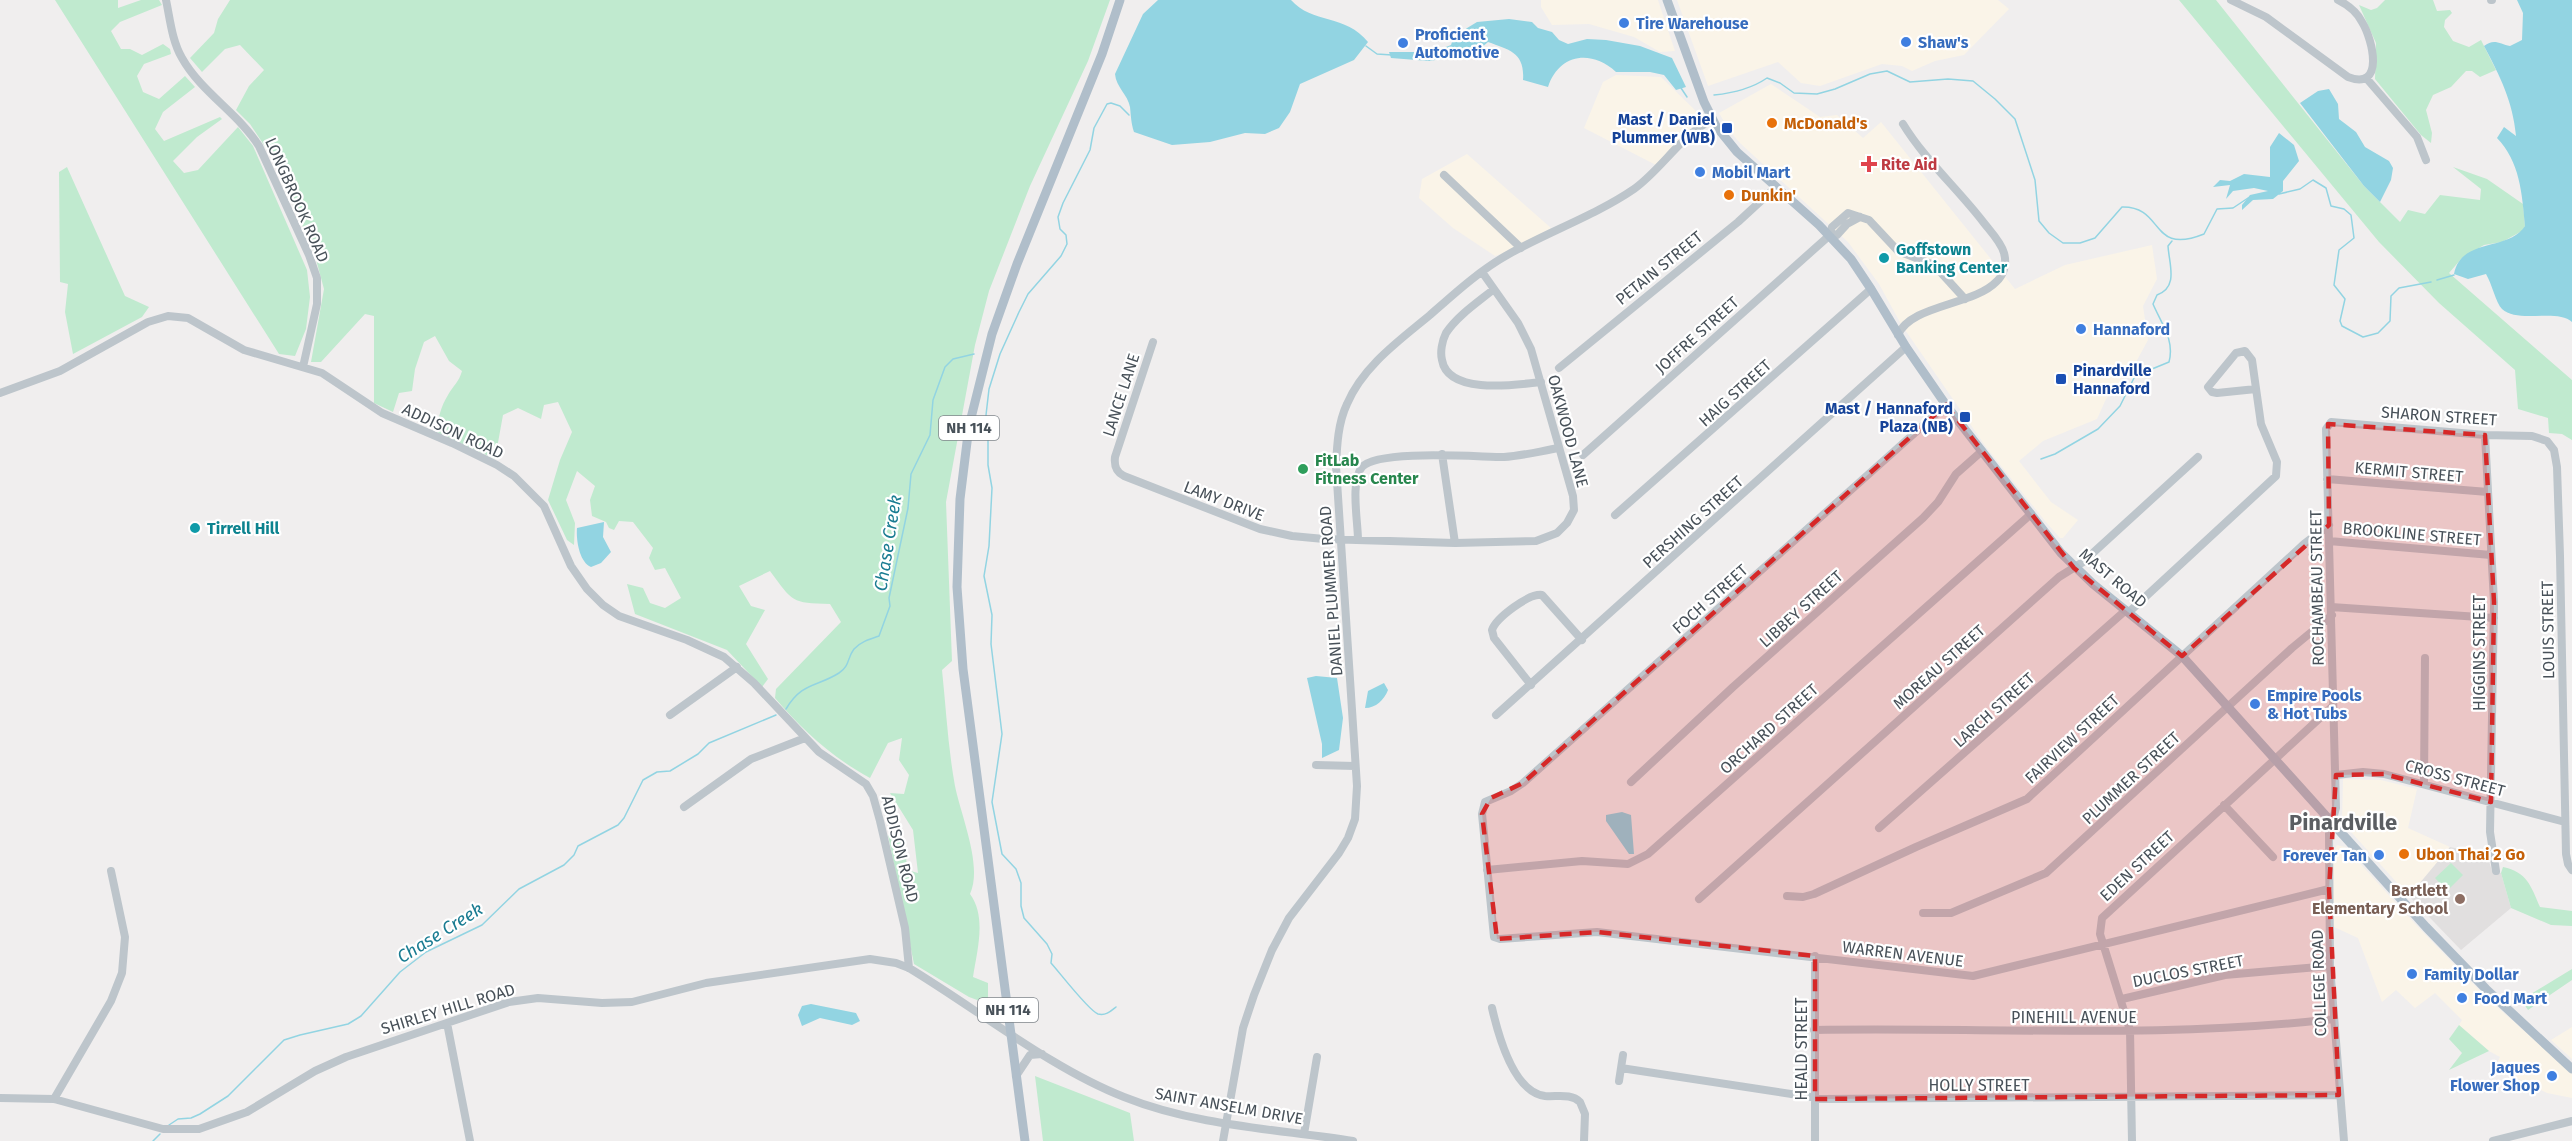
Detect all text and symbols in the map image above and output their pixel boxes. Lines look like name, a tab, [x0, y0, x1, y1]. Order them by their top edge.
place label: Tire Warehouse	[1636, 14, 1749, 33]
marker: Tire Warehouse	[1617, 16, 1631, 30]
place label: Proficient Automotive	[1414, 25, 1499, 62]
place label: Shaw's	[1918, 33, 1969, 52]
marker: Shaw's	[1899, 35, 1913, 49]
marker: Proficient Automotive	[1396, 36, 1410, 50]
place label: Mast / Daniel Plummer (WB)	[1612, 110, 1715, 147]
place label: McDonald's	[1784, 114, 1868, 133]
marker: McDonald's	[1765, 116, 1779, 130]
marker: Mast / Daniel Plummer (WB)	[1720, 121, 1734, 135]
street label: LONGBROOK ROAD	[261, 135, 333, 265]
place label: Rite Aid	[1881, 155, 1937, 174]
marker: Rite Aid	[1862, 157, 1876, 171]
place label: Mobil Mart	[1712, 163, 1791, 182]
marker: Mobil Mart	[1693, 165, 1707, 179]
place label: Dunkin'	[1741, 186, 1796, 205]
marker: Dunkin'	[1722, 188, 1736, 202]
street label: PETAIN STREET	[1612, 227, 1707, 309]
place label: Goffstown Banking Center	[1896, 240, 2008, 277]
marker: Goffstown Banking Center	[1877, 251, 1891, 265]
street label: JOFFRE STREET	[1651, 292, 1743, 377]
place label: Hannaford	[2093, 320, 2170, 339]
marker: Hannaford	[2074, 322, 2088, 336]
street label: LANCE LANE	[1099, 351, 1143, 439]
street label: HAIG STREET	[1695, 355, 1776, 430]
place label: Pinardville Hannaford	[2073, 361, 2152, 398]
street label: OAKWOOD LANE	[1544, 372, 1592, 490]
marker: Pinardville Hannaford	[2054, 372, 2068, 386]
street label: ADDISON ROAD	[399, 399, 507, 463]
place label: Mast / Hannaford Plaza (NB)	[1825, 399, 1953, 436]
street label: SHARON STREET	[2380, 402, 2498, 430]
marker: Mast / Hannaford Plaza (NB)	[1958, 410, 1972, 424]
road number: NH 114	[939, 416, 999, 440]
place label: FitLab Fitness Center	[1315, 451, 1419, 488]
street label: KERMIT STREET	[2354, 458, 2465, 486]
marker: FitLab Fitness Center	[1296, 462, 1310, 476]
street label: PERSHING STREET	[1639, 471, 1748, 572]
street label: LAMY DRIVE	[1181, 477, 1267, 525]
water label: Chase Creek	[870, 493, 906, 593]
street label: DANIEL PLUMMER ROAD	[1316, 505, 1346, 677]
street label: ROCHAMBEAU STREET	[2306, 509, 2328, 666]
street label: BROOKLINE STREET	[2342, 518, 2483, 550]
place label: Tirrell Hill	[207, 519, 280, 538]
marker: Tirrell Hill	[188, 521, 202, 535]
street label: MAST ROAD	[2075, 544, 2151, 612]
street label: FOCH STREET	[1669, 560, 1752, 638]
street label: LIBBEY STREET	[1755, 566, 1847, 651]
street label: LOUIS STREET	[2538, 580, 2558, 679]
street label: HIGGINS STREET	[2470, 594, 2489, 711]
street label: MOREAU STREET	[1889, 620, 1989, 713]
street label: LARCH STREET	[1950, 668, 2039, 751]
street label: ORCHARD STREET	[1716, 679, 1823, 778]
place label: Empire Pools & Hot Tubs	[2267, 686, 2362, 723]
street label: FAIRVIEW STREET	[2021, 690, 2124, 788]
marker: Empire Pools & Hot Tubs	[2248, 697, 2262, 711]
street label: PLUMMER STREET	[2078, 727, 2184, 828]
street label: CROSS STREET	[2403, 756, 2508, 801]
street label: ADDISON ROAD	[878, 794, 922, 904]
district label: Pinardville	[2289, 809, 2397, 836]
street label: EDEN STREET	[2096, 826, 2178, 905]
place label: Ubon Thai 2 Go	[2416, 845, 2525, 864]
place label: Forever Tan	[2283, 846, 2367, 865]
marker: Ubon Thai 2 Go	[2397, 847, 2411, 861]
marker: Forever Tan	[2372, 848, 2386, 862]
place label: Bartlett Elementary School	[2312, 881, 2449, 918]
marker: Bartlett Elementary School	[2453, 892, 2467, 906]
water label: Chase Creek	[393, 898, 487, 968]
street label: COLLEGE ROAD	[2308, 929, 2330, 1037]
street label: WARREN AVENUE	[1841, 937, 1965, 971]
street label: DUCLOS STREET	[2131, 951, 2246, 991]
place label: Family Dollar	[2424, 965, 2519, 984]
marker: Family Dollar	[2405, 967, 2419, 981]
street label: SHIRLEY HILL ROAD	[379, 980, 517, 1038]
place label: Food Mart	[2474, 989, 2548, 1008]
marker: Food Mart	[2455, 991, 2469, 1005]
street label: HEALD STREET	[1792, 997, 1811, 1100]
road number: NH 114	[978, 998, 1038, 1022]
street label: PINEHILL AVENUE	[2011, 1008, 2137, 1027]
place label: Jaques Flower Shop	[2450, 1058, 2540, 1095]
marker: Jaques Flower Shop	[2545, 1069, 2559, 1083]
street label: HOLLY STREET	[1928, 1076, 2030, 1095]
street label: SAINT ANSELM DRIVE	[1153, 1084, 1305, 1128]

